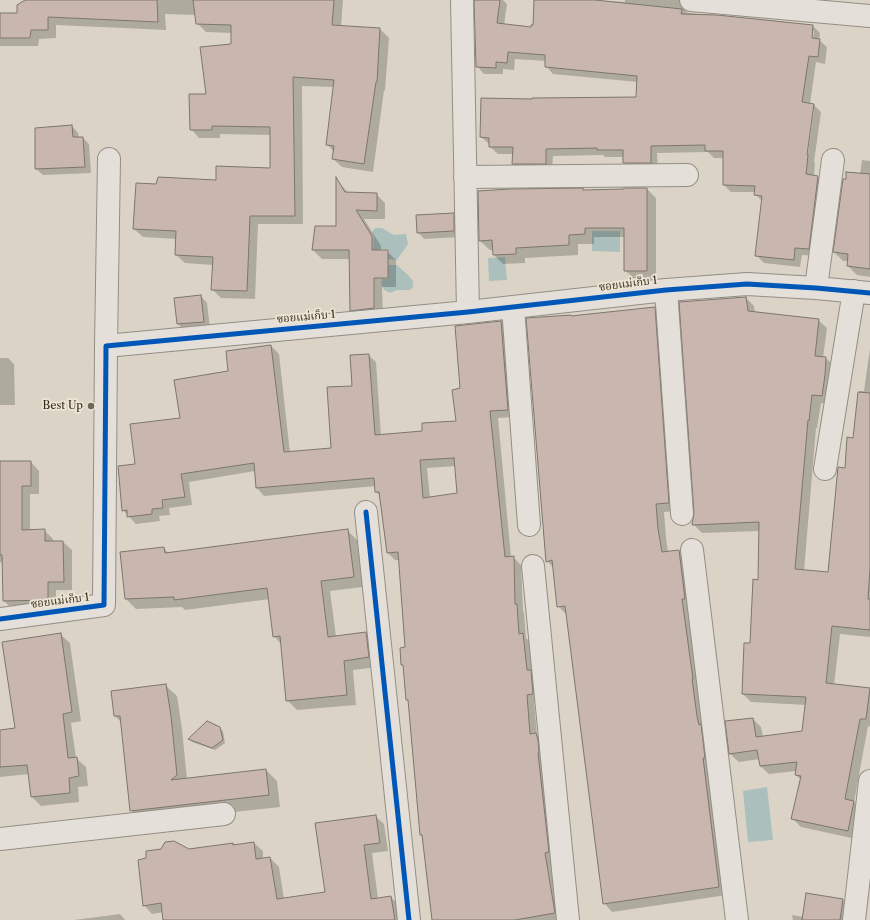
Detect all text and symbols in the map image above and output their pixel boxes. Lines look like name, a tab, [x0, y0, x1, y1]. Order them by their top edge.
street label: ซอยแม่เก็บ 1	[598, 274, 658, 294]
street label: ซอยแม่เก็บ 1	[276, 308, 336, 326]
place label: Best Up	[43, 399, 83, 413]
marker: Best Up	[86, 401, 96, 411]
street label: ซอยแม่เก็บ 1	[30, 591, 90, 611]

